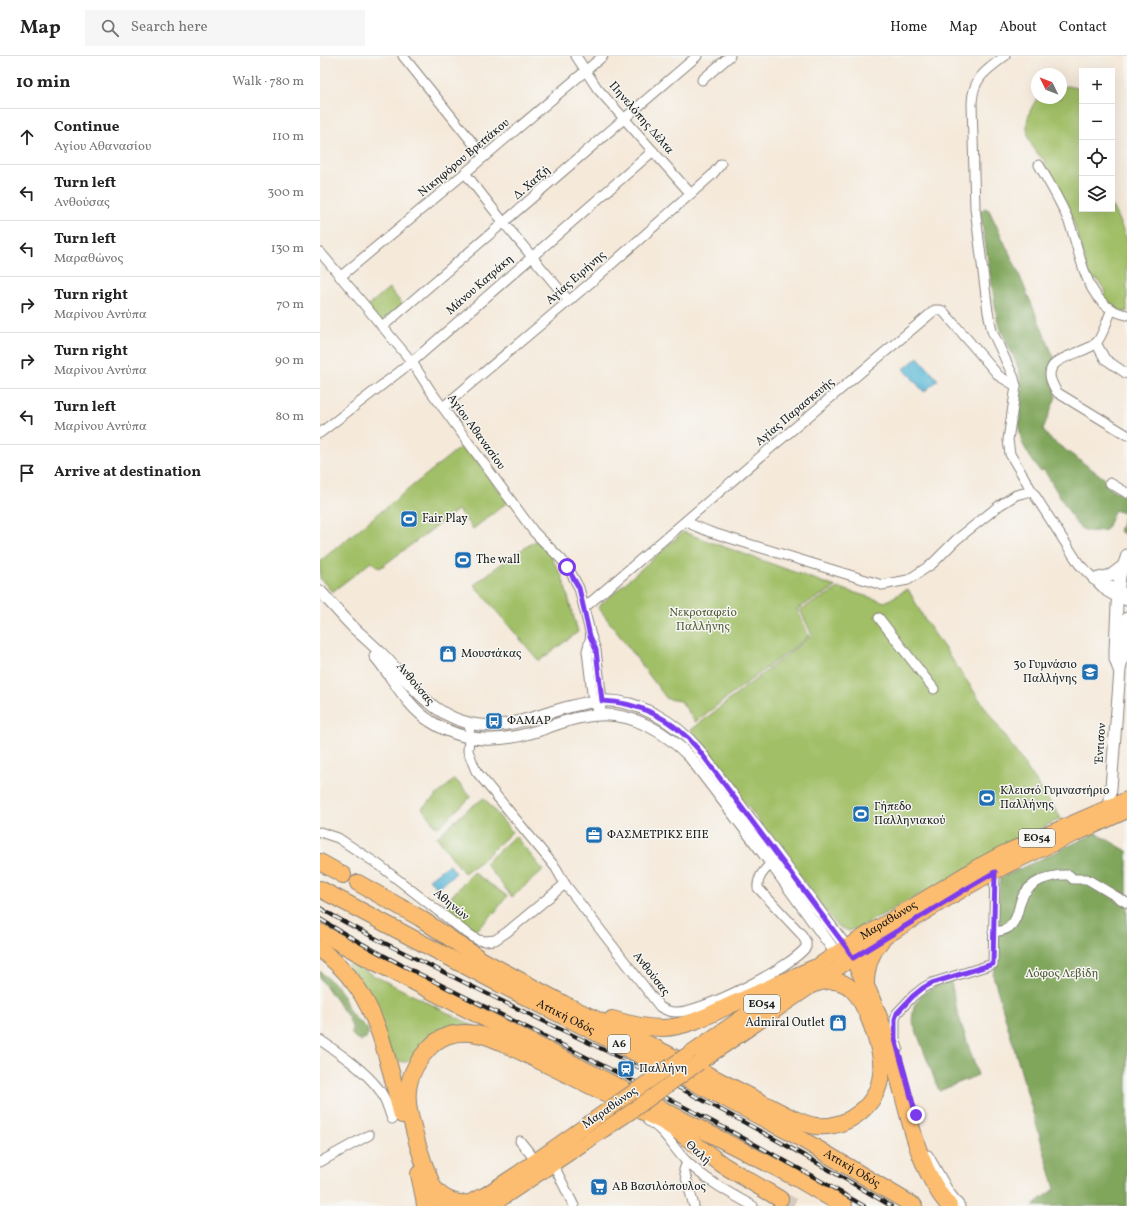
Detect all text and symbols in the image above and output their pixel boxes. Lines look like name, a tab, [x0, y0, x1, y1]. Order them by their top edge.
search box	[85, 10, 365, 46]
text: Map	[20, 15, 61, 41]
icon: search	[99, 17, 121, 39]
text: Search here	[131, 17, 208, 38]
text: Home	[890, 18, 927, 37]
text: Map	[949, 18, 977, 37]
text: About	[999, 18, 1037, 37]
text: Contact	[1059, 18, 1107, 37]
north arrow	[1031, 68, 1067, 104]
map controls	[1079, 68, 1115, 212]
button: +	[1079, 68, 1115, 104]
text: 10 min	[16, 71, 70, 94]
text: Walk · 780 m	[232, 73, 304, 91]
street label: Πηνελόπης Δέλτα	[605, 78, 677, 158]
button: −	[1079, 104, 1115, 140]
street label: Νικηφόρου Βρεττάκου	[415, 115, 513, 201]
text: Continue	[54, 117, 119, 138]
icon: ahead	[16, 126, 38, 148]
text: 110 m	[272, 128, 304, 146]
text: Αγίου Αθανασίου	[54, 138, 151, 156]
button: locate	[1079, 140, 1115, 176]
street label: Δ. Χατζή	[510, 162, 554, 204]
text: Turn left	[54, 173, 116, 194]
button: layers	[1079, 176, 1115, 212]
icon: left	[16, 182, 38, 204]
text: 300 m	[268, 184, 304, 202]
text: Ανθούσας	[54, 194, 110, 212]
text: Turn left	[54, 229, 116, 250]
icon: left	[16, 238, 38, 260]
text: 130 m	[271, 240, 304, 258]
street label: Αγίας Ειρήνης	[543, 247, 609, 309]
text: Μαραθώνος	[54, 250, 123, 268]
street label: Μάνου Κατράκη	[443, 251, 517, 319]
text: Turn right	[54, 285, 128, 306]
icon: right	[16, 294, 38, 316]
text: 70 m	[276, 296, 304, 314]
text: Μαρίνου Αντύπα	[54, 306, 147, 324]
text: Turn right	[54, 341, 128, 362]
icon: right	[16, 350, 38, 372]
text: 90 m	[275, 352, 304, 370]
text: Μαρίνου Αντύπα	[54, 362, 147, 380]
street label: Αγίας Παρασκευής	[752, 374, 838, 450]
street label: Αγίου Αθανασίου	[443, 391, 509, 473]
text: Turn left	[54, 397, 116, 418]
icon: left	[16, 406, 38, 428]
text: 80 m	[275, 408, 304, 426]
text: Μαρίνου Αντύπα	[54, 418, 147, 436]
icon: arrive	[16, 462, 38, 484]
text: Arrive at destination	[54, 462, 201, 483]
sports icon: Fair Play	[399, 509, 419, 529]
place label: Fair Play	[422, 511, 468, 527]
sports icon: The wall	[453, 550, 473, 570]
place label: The wall	[476, 552, 521, 568]
route start	[558, 558, 576, 576]
park label: Νεκροταφείο Παλλήνης	[669, 605, 737, 635]
shop icon: Μουστάκας	[438, 644, 458, 664]
place label: Μουστάκας	[461, 646, 521, 662]
place label: 3ο Γυμνάσιο Παλλήνης	[1014, 657, 1077, 687]
street label: Ανθούσας	[392, 659, 438, 709]
school or university icon: 3ο Γυμνάσιο Παλλήνης	[1080, 662, 1100, 682]
bus stop icon: ΦΑΜΑΡ	[484, 711, 504, 731]
place label: ΦΑΜΑΡ	[507, 713, 551, 729]
street label: Έντισον	[1092, 722, 1110, 765]
place label: Κλειστό Γυμναστήριο Παλλήνης	[1000, 783, 1109, 813]
sports icon: Κλειστό Γυμναστήριο Παλλήνης	[977, 788, 997, 808]
place label: Γήπεδο Παλληνιακού	[874, 799, 945, 829]
sports icon: Γήπεδο Παλληνιακού	[851, 804, 871, 824]
office icon: ΦΑΣΜΕΤΡΙΚΣ ΕΠΕ	[584, 825, 604, 845]
place label: ΦΑΣΜΕΤΡΙΚΣ ΕΠΕ	[607, 827, 709, 843]
road number: ΕΟ54	[1019, 829, 1055, 847]
street label: Αθηνών	[430, 886, 472, 924]
street label: Μαραθώνος	[857, 897, 920, 944]
street label: Ανθούσας	[629, 949, 673, 999]
park label: Λόφος Λεβίδη	[1025, 966, 1099, 982]
road number: ΕΟ54	[744, 995, 780, 1013]
street label: Αττική Οδός	[534, 996, 597, 1039]
shop icon: Admiral Outlet	[828, 1013, 848, 1033]
place label: Admiral Outlet	[746, 1015, 825, 1031]
road number: Α6	[608, 1035, 630, 1053]
station icon: Παλλήνη	[616, 1059, 636, 1079]
place label: Παλλήνη	[639, 1061, 688, 1077]
street label: Μαραθώνος	[579, 1083, 641, 1133]
route end	[907, 1106, 925, 1124]
street label: Θαλή	[682, 1137, 714, 1169]
street label: Αττική Οδός	[820, 1146, 883, 1192]
supermarket icon: ΑΒ Βασιλόπουλος	[589, 1177, 609, 1197]
place label: ΑΒ Βασιλόπουλος	[612, 1179, 706, 1195]

